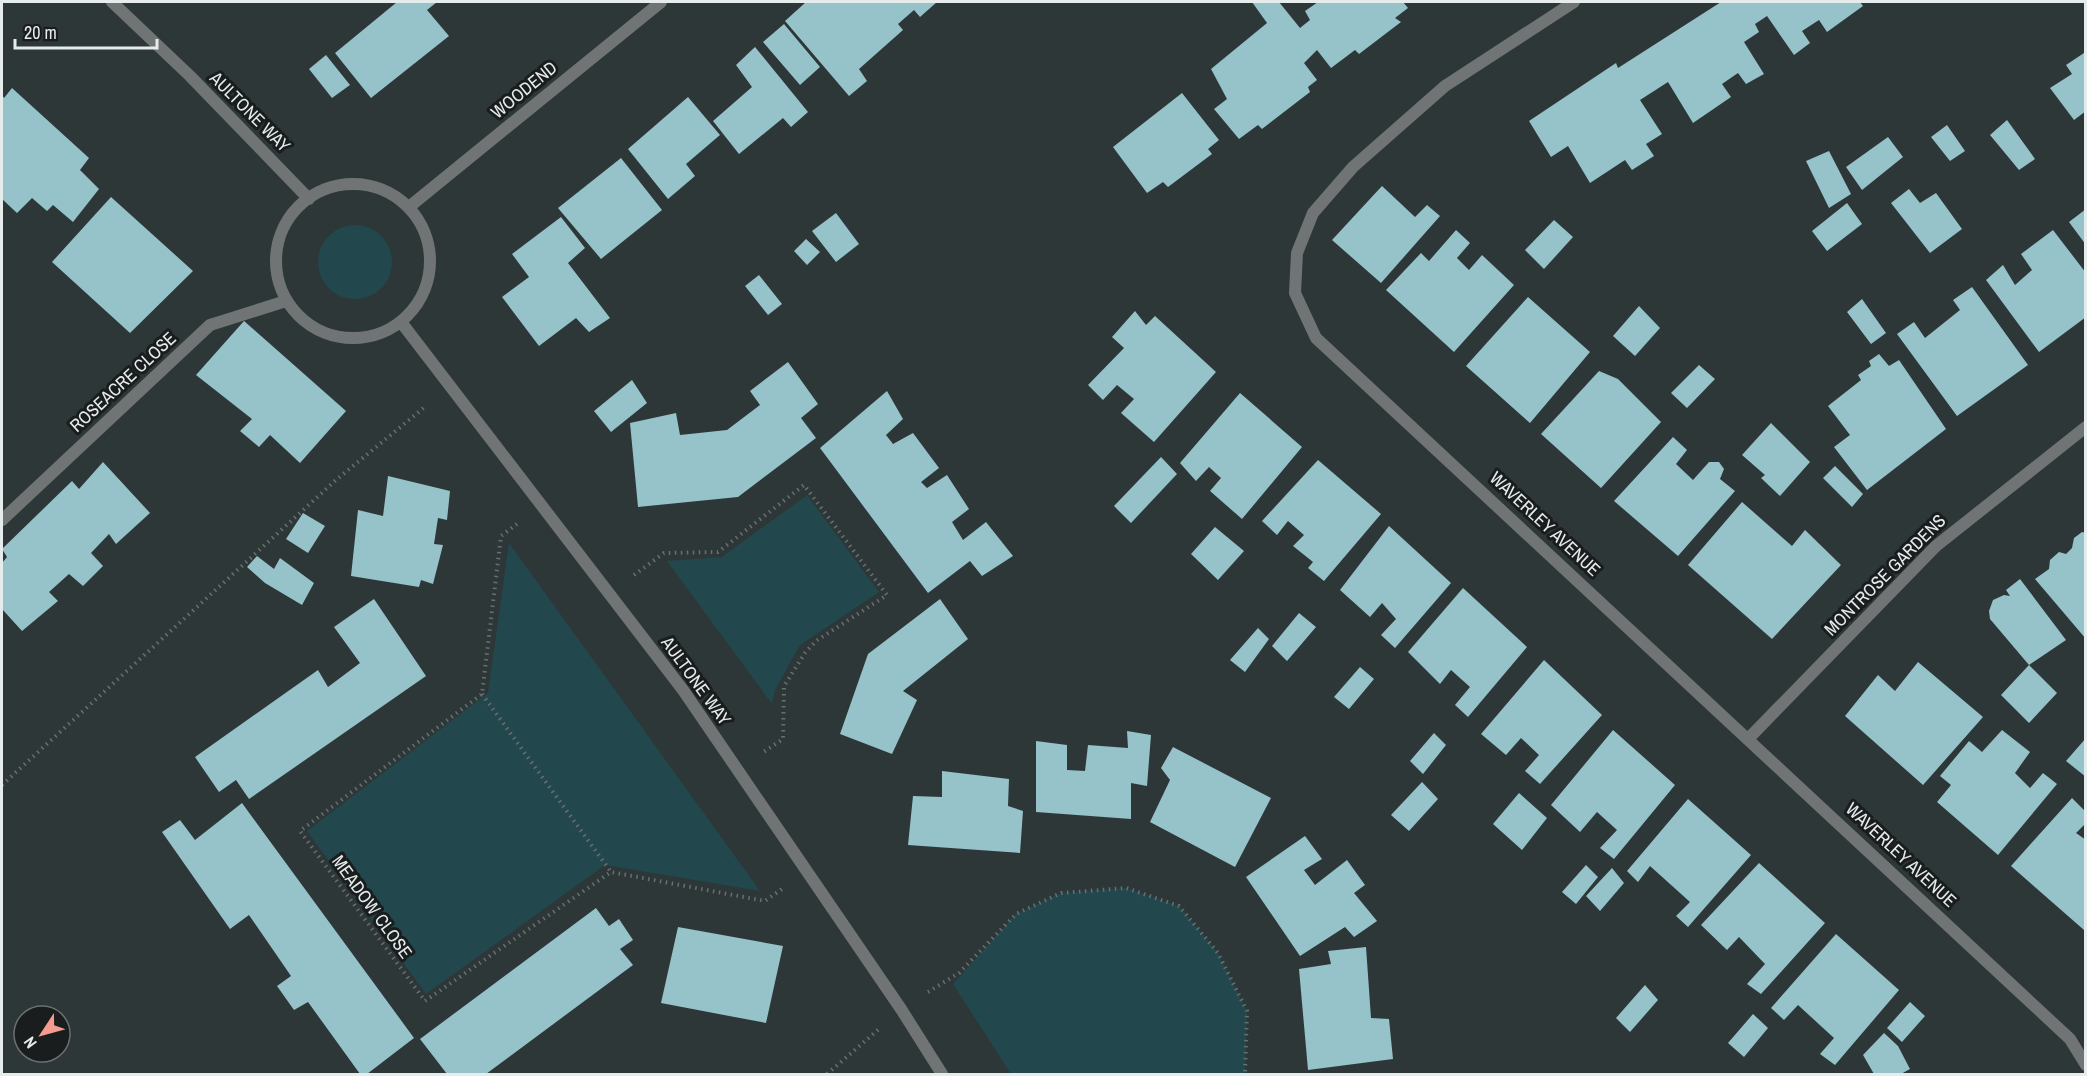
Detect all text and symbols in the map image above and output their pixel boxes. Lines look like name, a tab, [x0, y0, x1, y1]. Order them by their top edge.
scale bar	[15, 12, 158, 50]
text: 20 m	[24, 20, 57, 45]
street label: WOODEND	[485, 55, 562, 124]
street label: AULTONE WAY	[204, 65, 296, 158]
street label: ROSEACRE CLOSE	[64, 326, 181, 437]
street label: WAVERLEY AVENUE	[1484, 466, 1606, 582]
street label: MONTROSE GARDENS	[1818, 508, 1951, 641]
street label: AULTONE WAY	[655, 630, 737, 730]
street label: WAVERLEY AVENUE	[1840, 797, 1962, 913]
street label: MEADOW CLOSE	[326, 850, 418, 963]
north arrow	[12, 1004, 72, 1064]
text: N	[18, 1033, 42, 1053]

